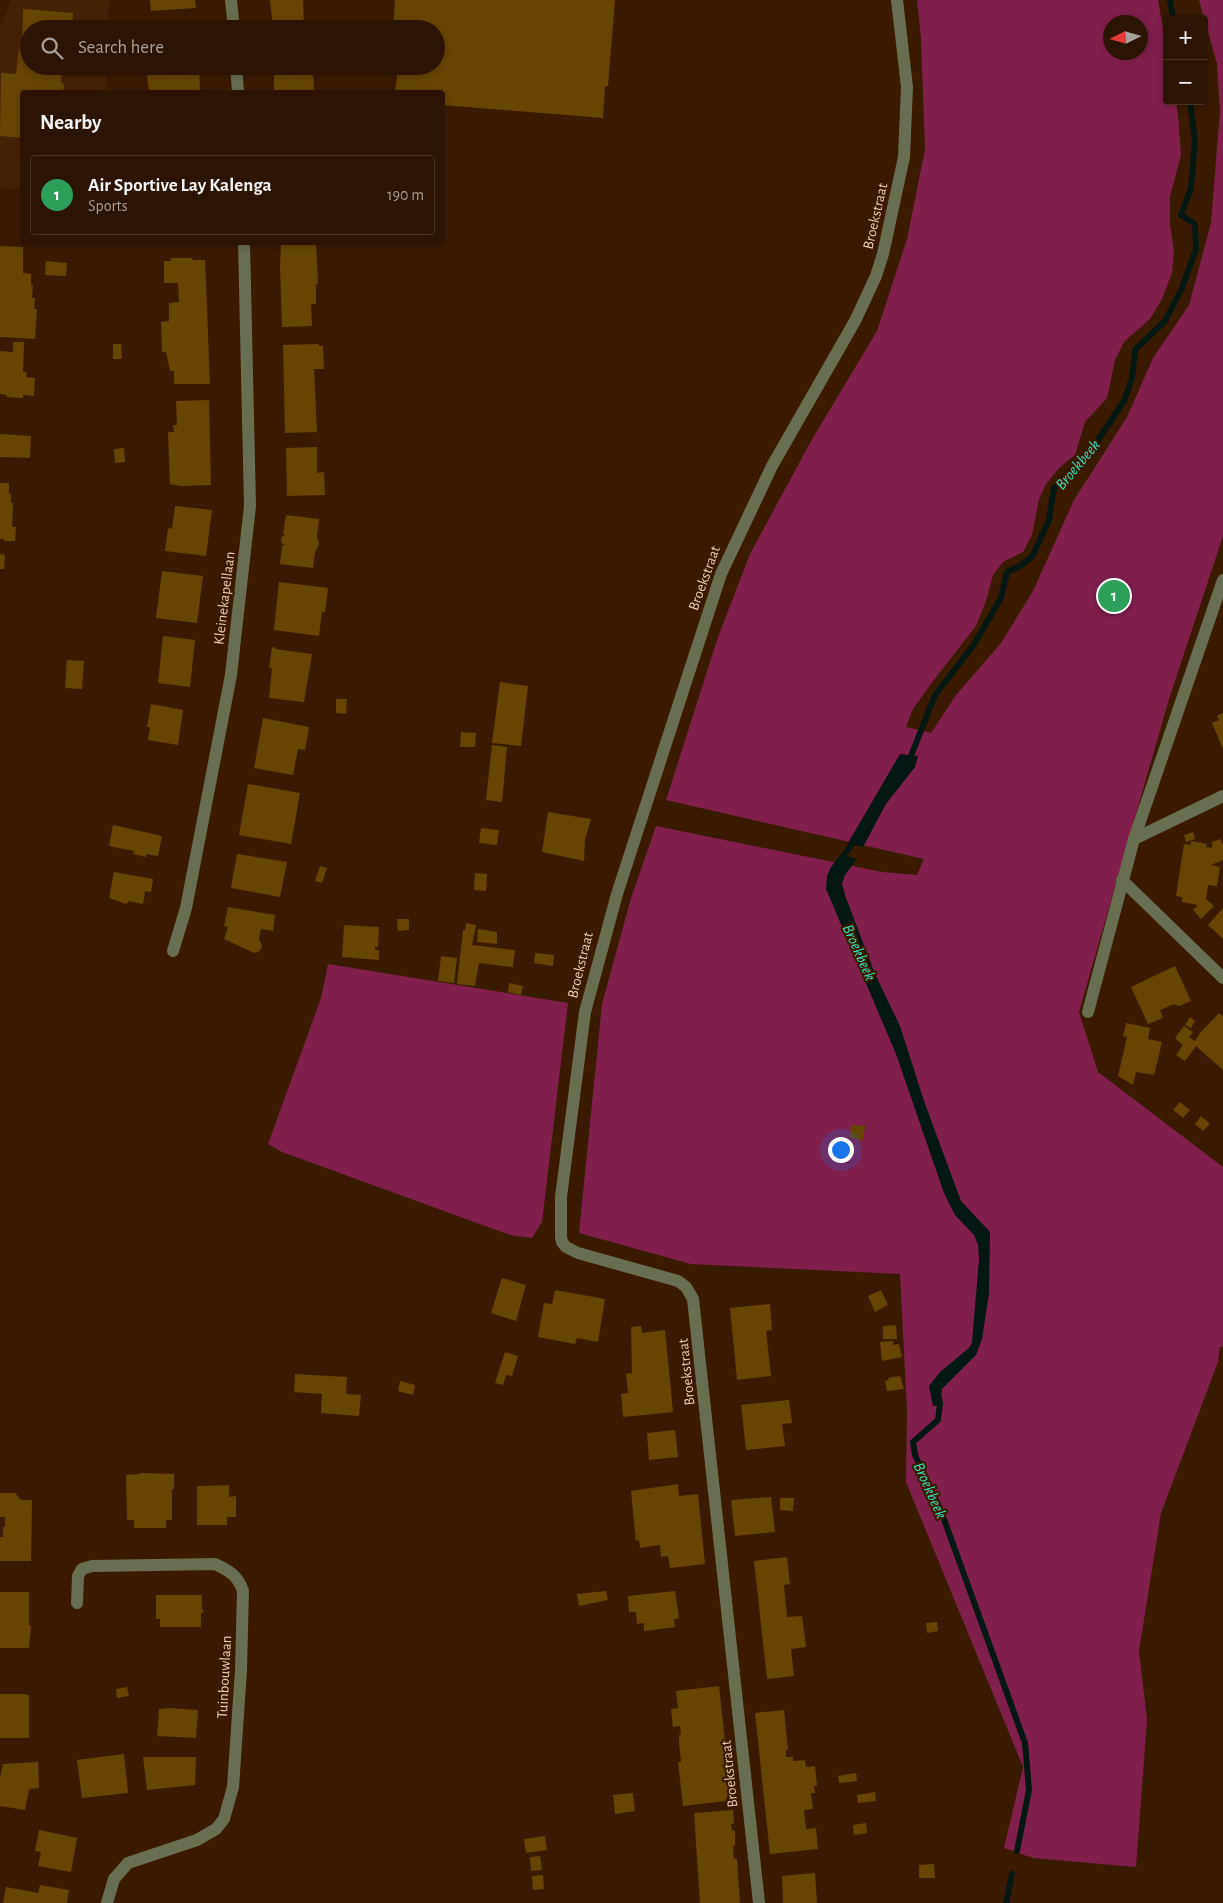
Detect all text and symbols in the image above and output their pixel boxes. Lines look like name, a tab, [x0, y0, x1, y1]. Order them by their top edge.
north arrow	[1103, 15, 1148, 60]
map controls	[1163, 15, 1208, 105]
button: +	[1163, 15, 1208, 60]
search box	[20, 20, 445, 75]
icon: search	[38, 34, 66, 62]
text: Search here	[78, 38, 164, 57]
button: −	[1163, 60, 1208, 105]
text: Nearby	[40, 112, 101, 133]
text: Air Sportive Lay Kalenga	[88, 176, 272, 195]
street label: Broekstraat	[861, 181, 890, 251]
text: 1	[54, 187, 60, 203]
text: 190 m	[387, 187, 424, 203]
text: Sports	[88, 198, 128, 214]
water label: Broekbeek	[1052, 437, 1103, 493]
street label: Broekstraat	[686, 544, 723, 612]
street label: Kleinekapellaan	[211, 550, 238, 646]
pin: 1	[1098, 577, 1130, 615]
water label: Broekbeek	[840, 922, 879, 983]
street label: Broekstraat	[565, 930, 596, 1000]
your location	[828, 1137, 854, 1163]
street label: Broekstraat	[675, 1337, 697, 1406]
water label: Broekbeek	[911, 1460, 950, 1521]
street label: Tuinbouwlaan	[215, 1635, 234, 1719]
street label: Broekstraat	[718, 1739, 740, 1808]

